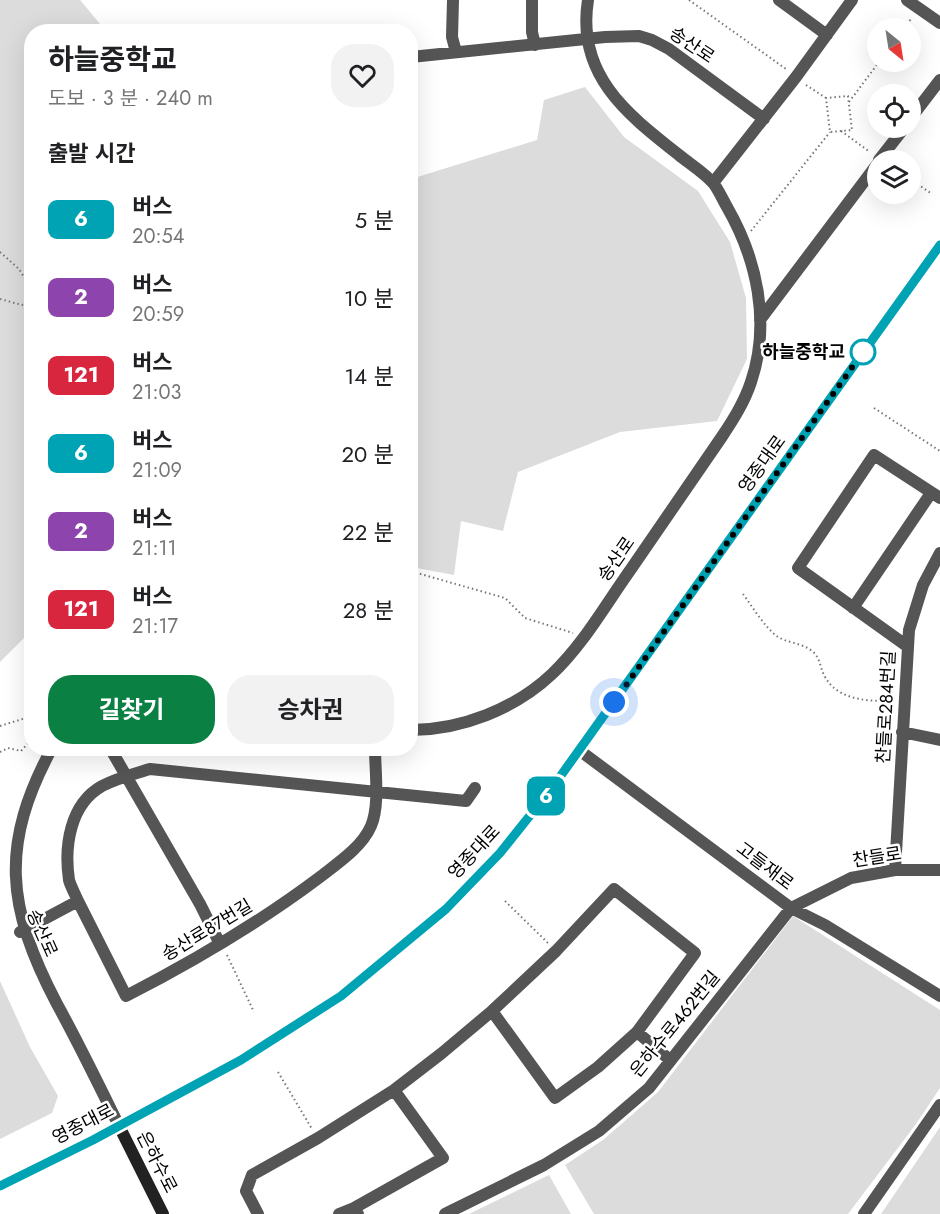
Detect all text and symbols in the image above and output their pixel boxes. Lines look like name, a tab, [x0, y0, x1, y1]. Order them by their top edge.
north arrow	[867, 18, 921, 72]
map controls	[867, 18, 921, 204]
street label: 송산로	[664, 20, 720, 70]
text: 하늘중학교	[48, 39, 177, 80]
button: heart	[331, 44, 394, 107]
text: 도보 · 3 분 · 240 m	[48, 84, 213, 113]
button: locate	[867, 84, 921, 138]
text: 출발 시간	[48, 137, 136, 169]
button: layers	[867, 150, 921, 204]
text: 버스	[132, 190, 172, 222]
text: 6	[74, 204, 88, 234]
text: 5 분	[355, 204, 394, 236]
text: 20:54	[132, 222, 184, 251]
text: 버스	[132, 268, 172, 300]
text: 2	[74, 282, 88, 312]
text: 10 분	[344, 282, 394, 314]
text: 20:59	[132, 300, 184, 329]
place label: 하늘중학교	[762, 339, 845, 365]
marker: 하늘중학교	[850, 339, 876, 365]
text: 버스	[132, 346, 172, 378]
text: 121	[63, 360, 99, 390]
text: 14 분	[344, 360, 394, 392]
text: 21:03	[132, 378, 181, 407]
text: 버스	[132, 424, 172, 456]
street label: 영종대로	[732, 430, 792, 498]
text: 6	[74, 438, 88, 468]
text: 20 분	[341, 438, 394, 470]
text: 21:09	[132, 456, 182, 485]
text: 버스	[132, 502, 172, 534]
text: 2	[74, 516, 88, 546]
text: 22 분	[342, 516, 394, 548]
street label: 송산로	[591, 531, 641, 587]
text: 21:11	[132, 534, 176, 563]
text: 버스	[132, 580, 172, 612]
text: 121	[63, 594, 99, 624]
text: 28 분	[343, 594, 394, 626]
text: 21:17	[132, 612, 178, 641]
street label: 찬들로284번길	[870, 650, 902, 764]
button: 길찾기	[48, 675, 215, 744]
button: 승차권	[227, 675, 394, 744]
your location	[599, 687, 629, 717]
line badge: 6	[526, 776, 566, 816]
text: 6	[539, 781, 553, 811]
street label: 영종대로	[442, 819, 506, 885]
street label: 고들재로	[731, 836, 799, 896]
street label: 찬들로	[850, 840, 904, 874]
street label: 송산로87번길	[157, 893, 257, 967]
street label: 송산로	[20, 905, 64, 961]
street label: 은하수로462번길	[624, 965, 726, 1083]
street label: 영종대로	[48, 1097, 118, 1151]
street label: 은하수로	[130, 1127, 184, 1197]

